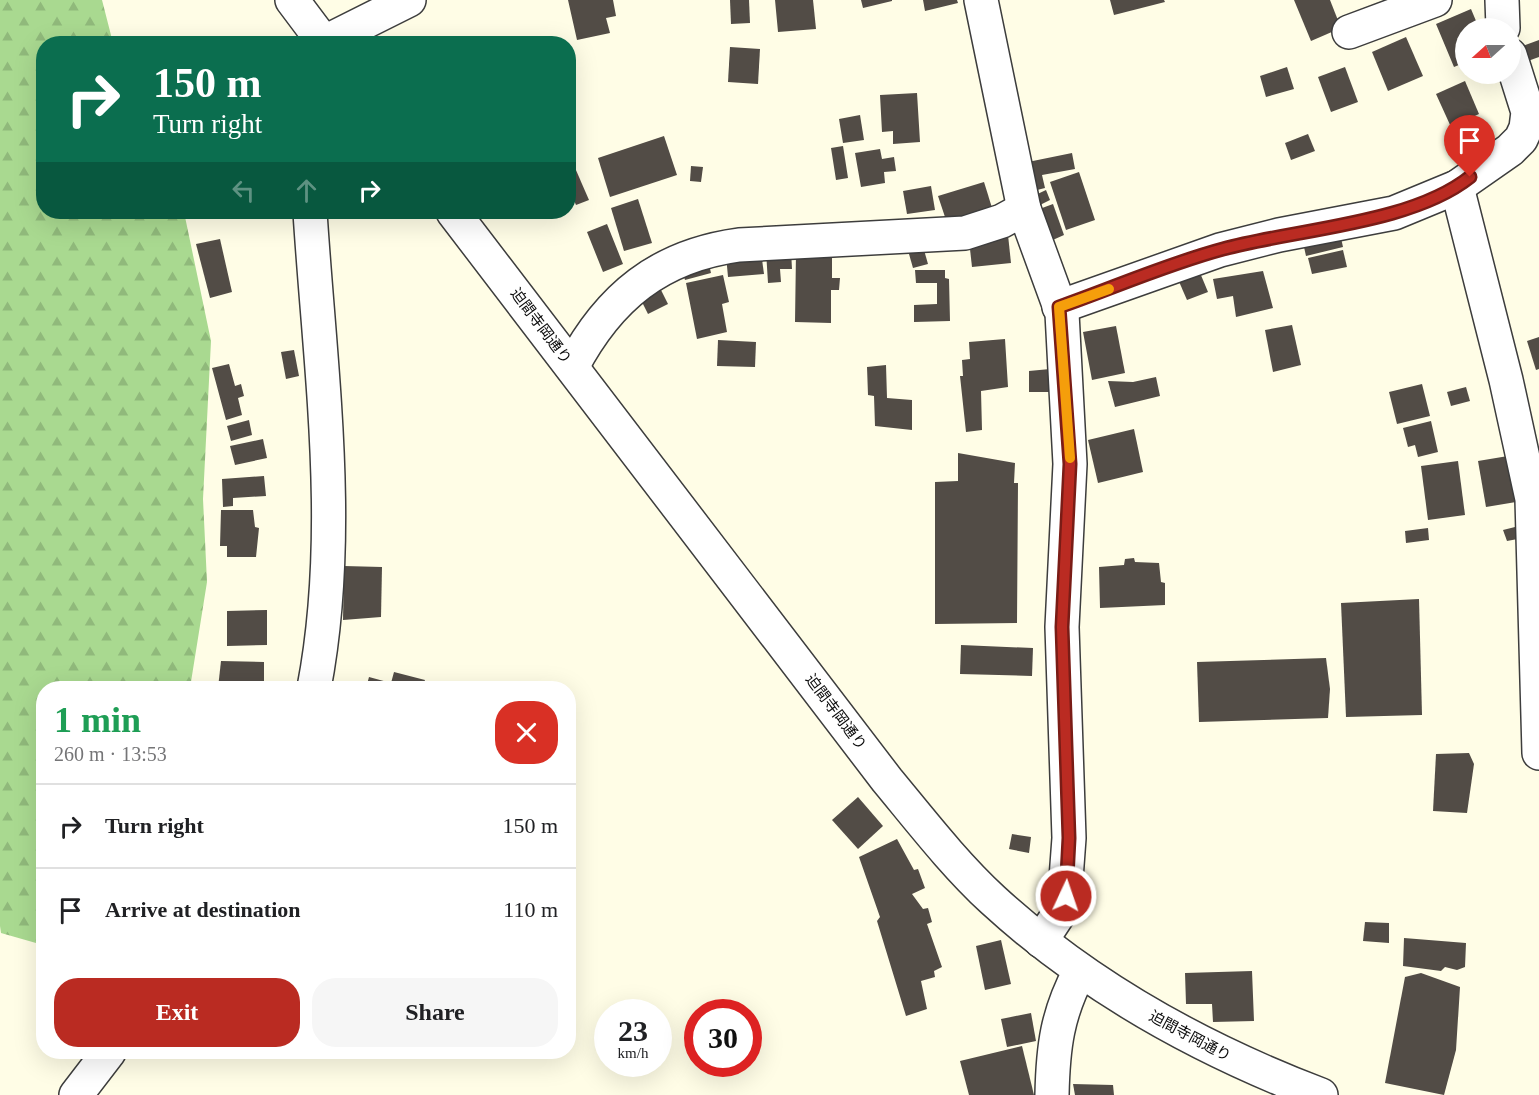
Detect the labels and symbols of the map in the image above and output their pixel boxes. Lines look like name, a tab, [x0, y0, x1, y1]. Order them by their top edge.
north arrow	[1455, 18, 1521, 84]
pin	[1444, 115, 1495, 177]
street label: 迫間寺岡通り	[508, 285, 574, 367]
street label: 迫間寺岡通り	[803, 671, 869, 753]
position arrow	[1034, 864, 1098, 928]
speed limit sign: 30	[684, 999, 762, 1077]
street label: 迫間寺岡通り	[1147, 1008, 1233, 1064]

